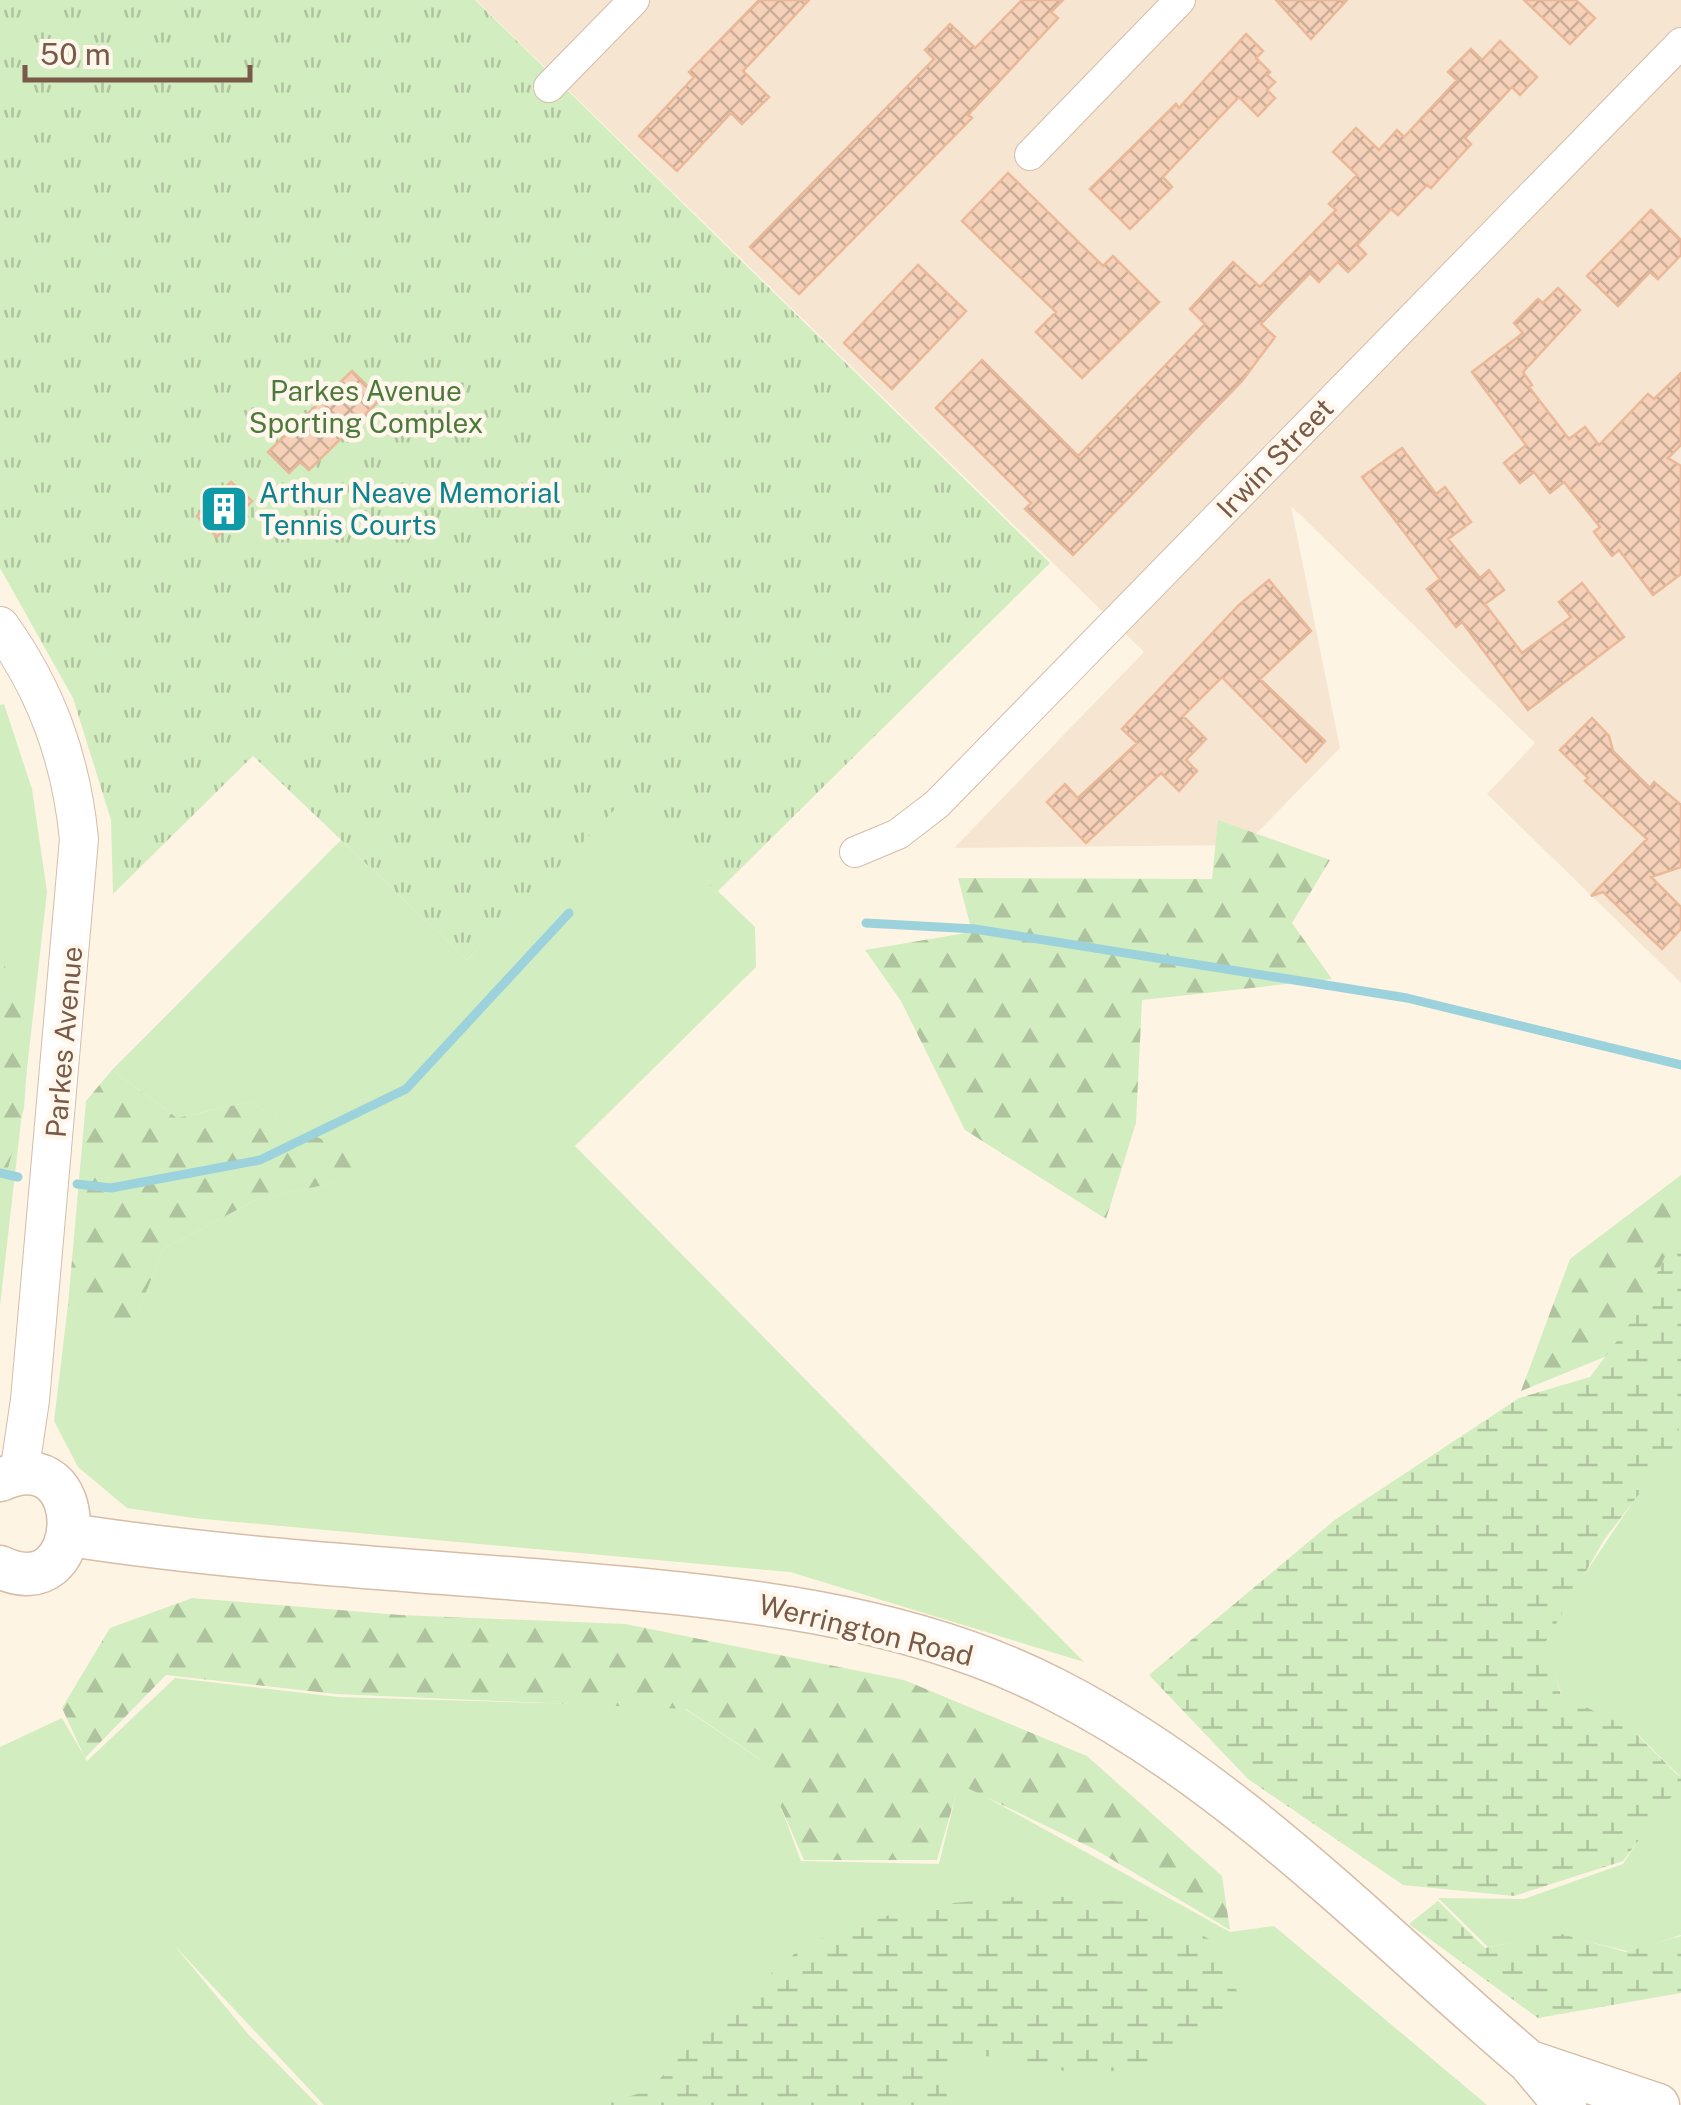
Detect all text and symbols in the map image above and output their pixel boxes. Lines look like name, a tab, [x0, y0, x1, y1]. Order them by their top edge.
scale bar	[25, 20, 250, 82]
text: 50 m	[40, 36, 111, 72]
park label: Parkes Avenue Sporting Complex	[249, 374, 483, 439]
street label: Irwin Street	[1210, 391, 1340, 524]
place label: Arthur Neave Memorial Tennis Courts	[259, 476, 561, 541]
building icon: Arthur Neave Memorial Tennis Courts	[198, 483, 250, 535]
street label: Parkes Avenue	[39, 945, 88, 1139]
street label: Werrington Road	[756, 1587, 977, 1672]

